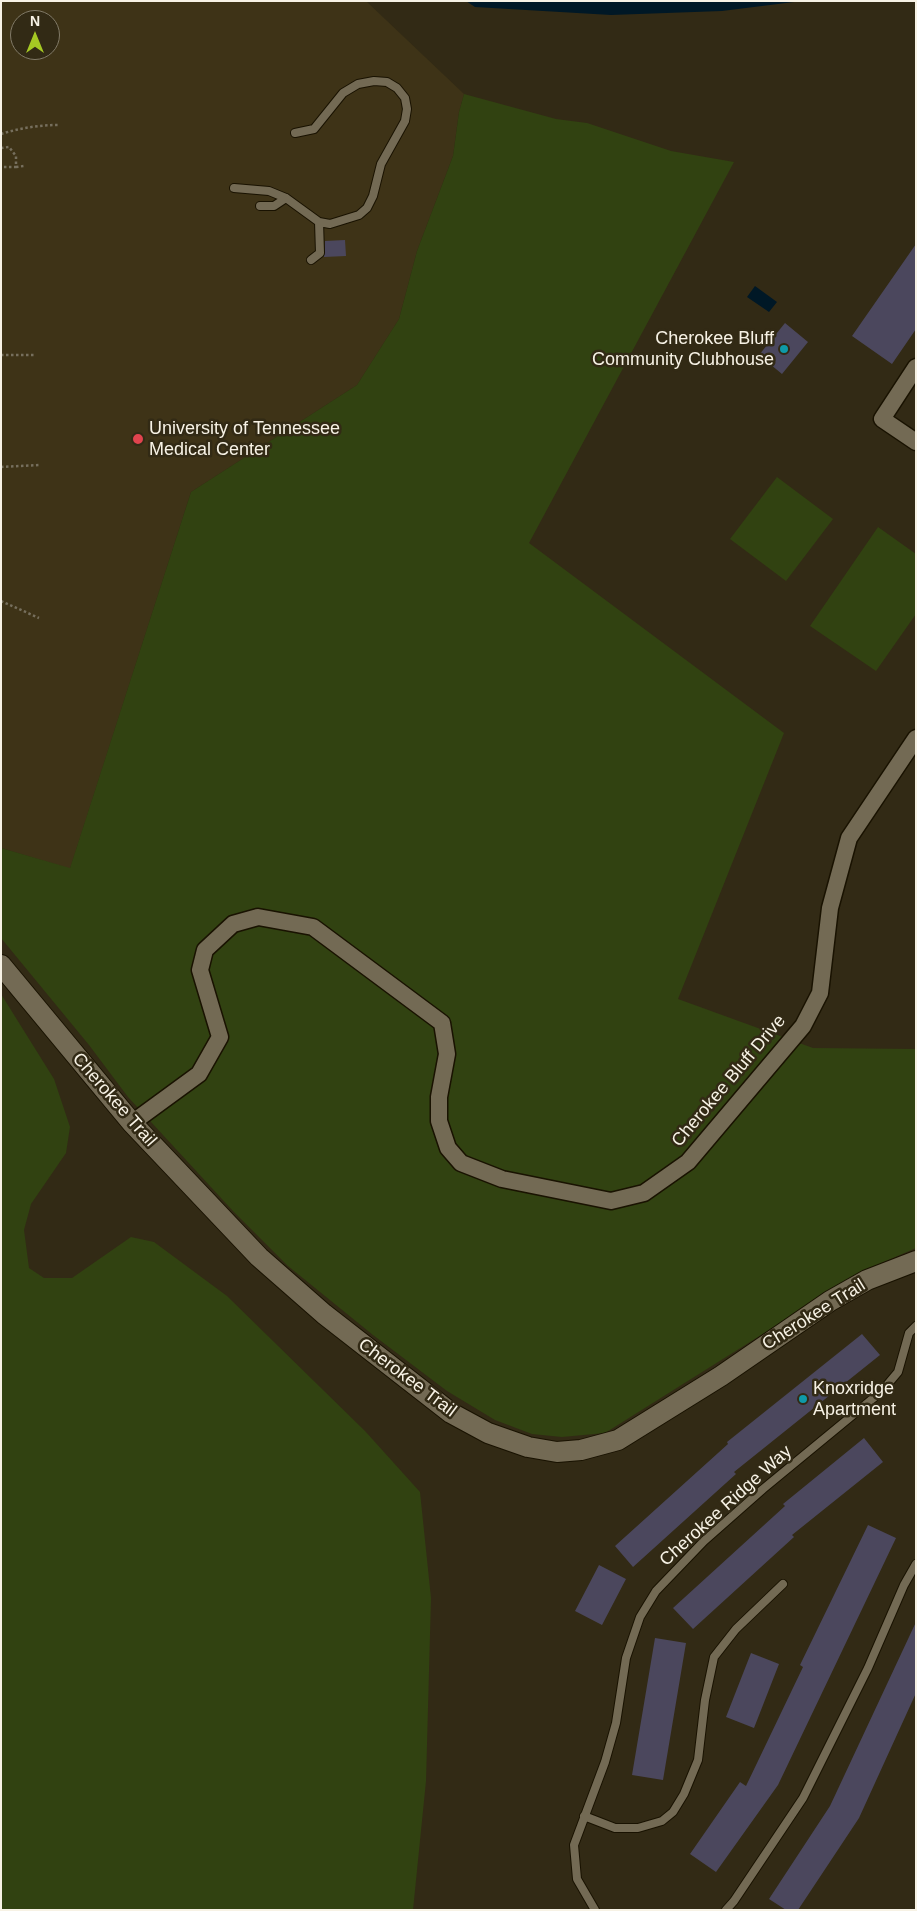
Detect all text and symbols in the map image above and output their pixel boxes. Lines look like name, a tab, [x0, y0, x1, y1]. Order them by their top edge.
north arrow	[10, 10, 60, 60]
text: N	[30, 13, 40, 29]
place label: Cherokee Bluff Community Clubhouse	[592, 328, 774, 370]
marker: Cherokee Bluff Community Clubhouse	[778, 343, 790, 355]
place label: University of Tennessee Medical Center	[149, 418, 340, 460]
marker: University of Tennessee Medical Center	[131, 432, 145, 446]
street label: Cherokee Bluff Drive	[667, 1011, 791, 1151]
street label: Cherokee Trail	[67, 1049, 161, 1151]
street label: Cherokee Trail	[759, 1275, 869, 1355]
street label: Cherokee Trail	[354, 1334, 460, 1422]
place label: Knoxridge Apartment	[813, 1378, 896, 1420]
marker: Knoxridge Apartment	[797, 1393, 809, 1405]
street label: Cherokee Ridge Way	[655, 1441, 797, 1571]

